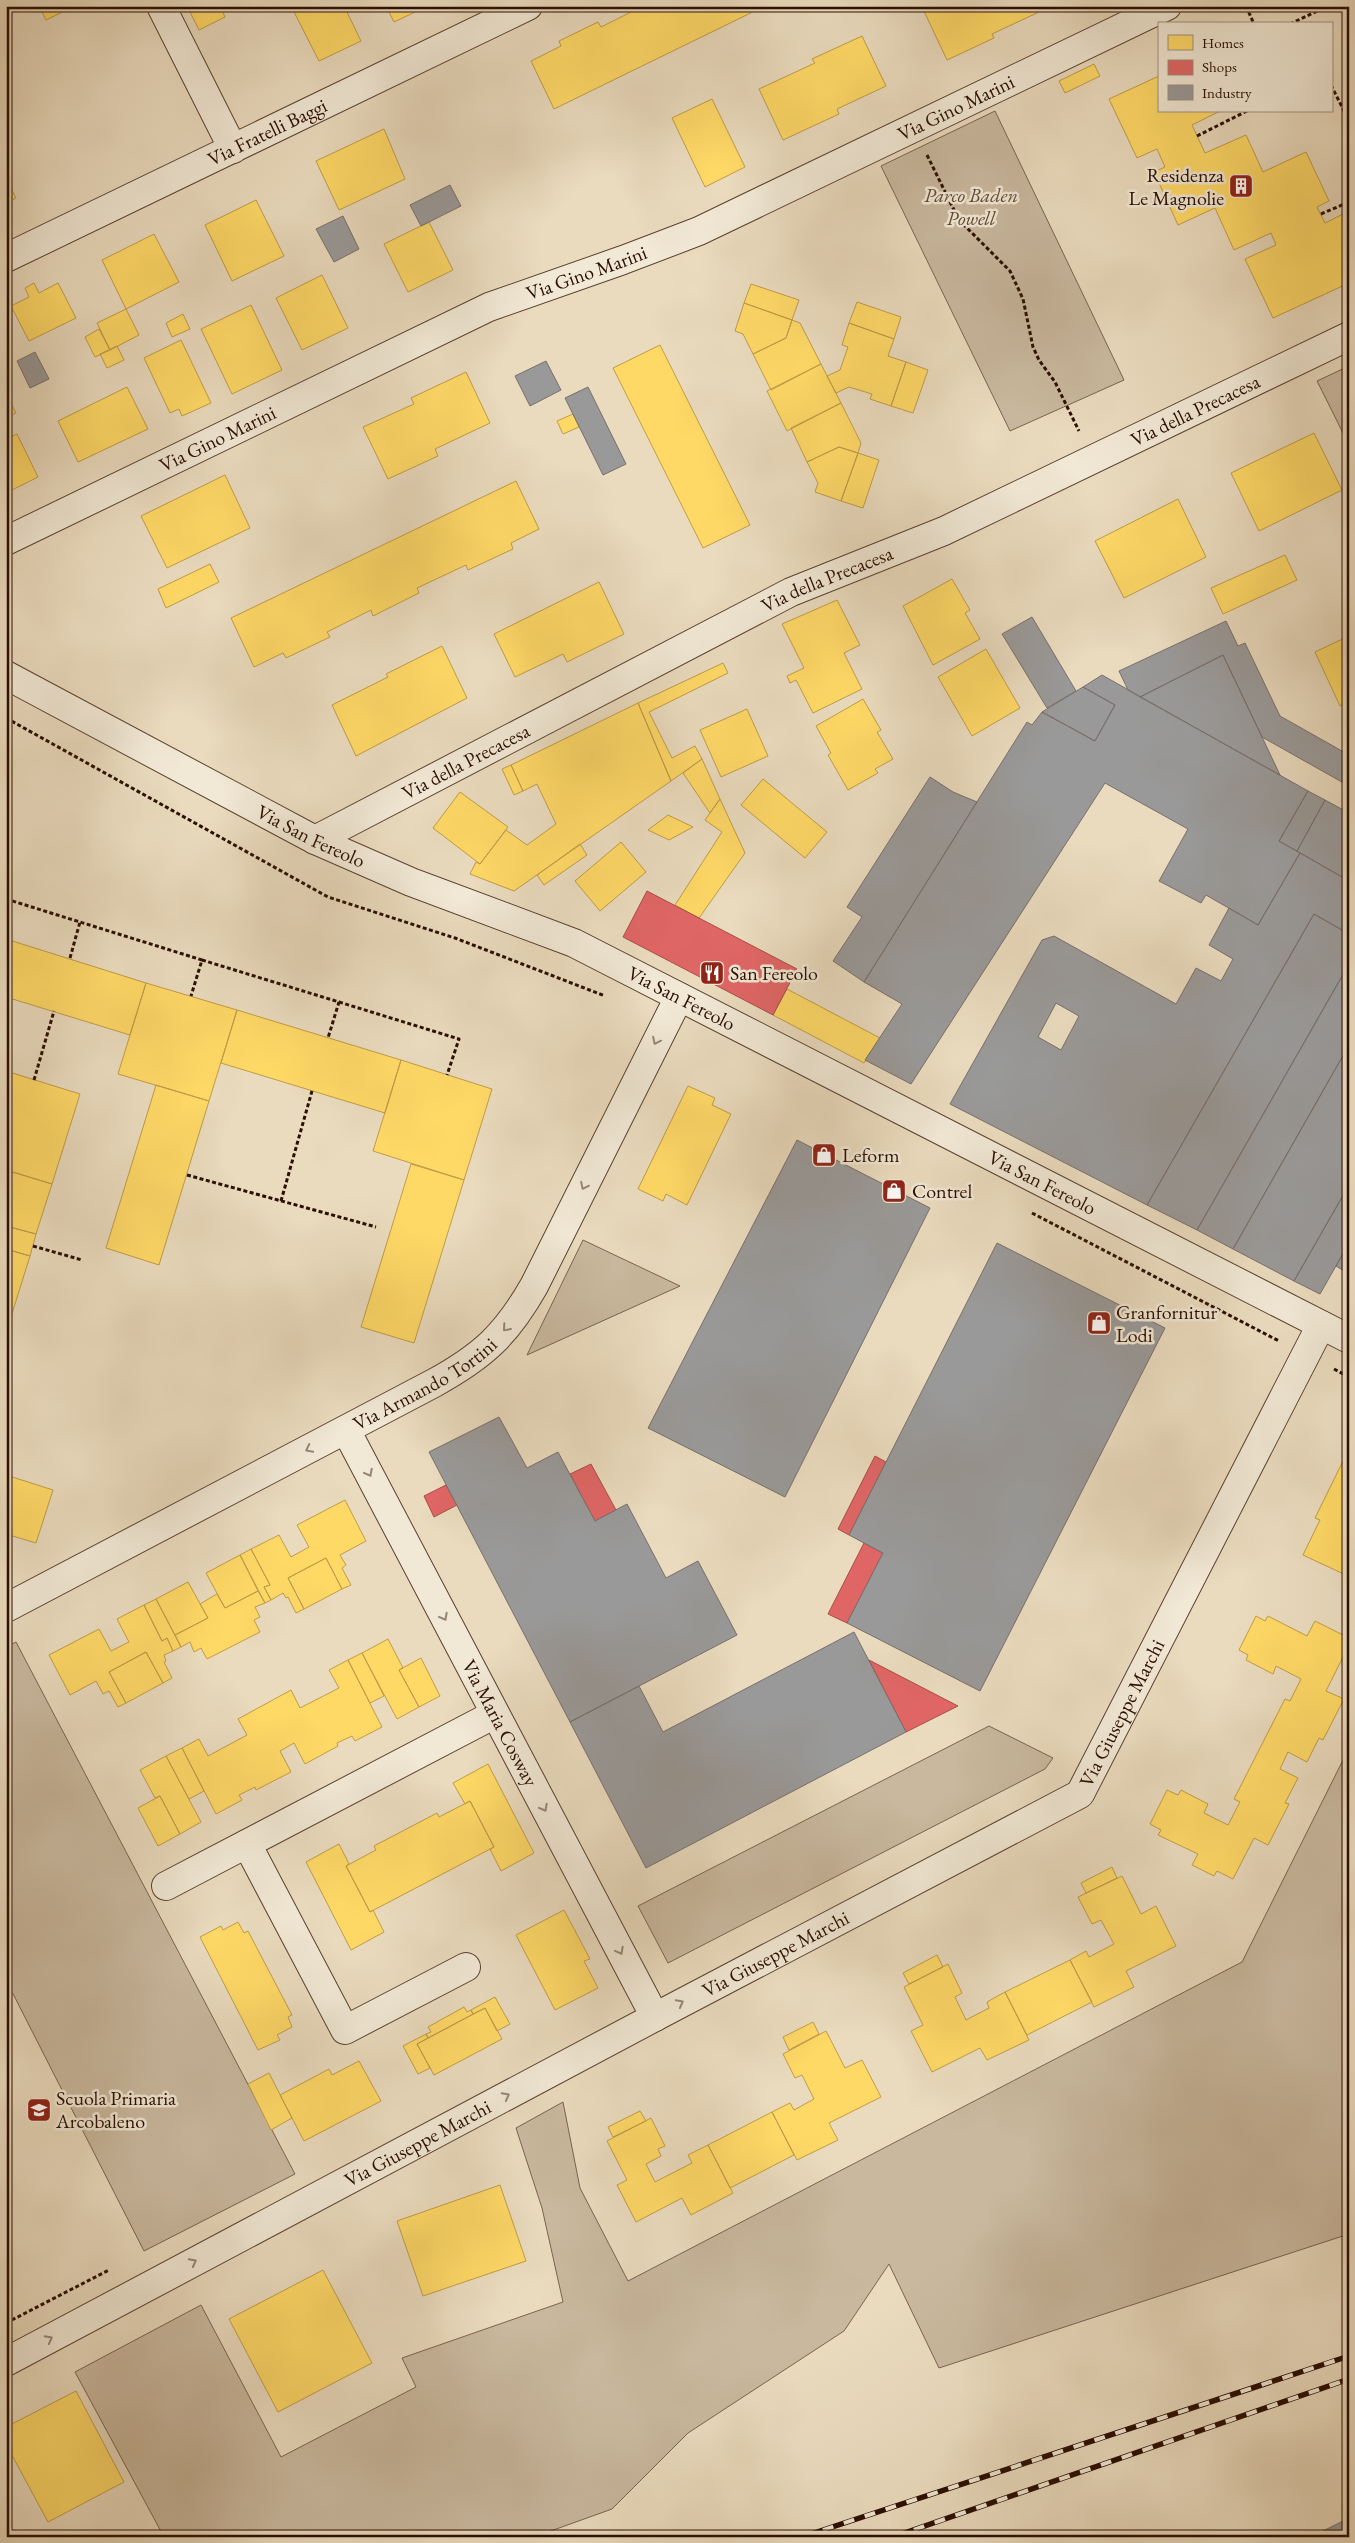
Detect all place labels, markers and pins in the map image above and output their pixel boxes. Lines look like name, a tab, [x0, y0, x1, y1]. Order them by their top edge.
place label: Residenza Le Magnolie	[1129, 162, 1224, 211]
building icon: Residenza Le Magnolie	[1228, 173, 1254, 199]
restaurant icon: San Fereolo	[699, 960, 725, 986]
place label: San Fereolo	[730, 960, 818, 986]
shop icon: Leform	[811, 1142, 837, 1168]
place label: Leform	[842, 1142, 900, 1168]
shop icon: Contrel	[881, 1178, 907, 1204]
place label: Contrel	[912, 1178, 972, 1204]
place label: Granfornitur Lodi	[1116, 1299, 1218, 1348]
shop icon: Granfornitur Lodi	[1086, 1310, 1112, 1336]
place label: Scuola Primaria Arcobaleno	[55, 2085, 176, 2134]
school or university icon: Scuola Primaria Arcobaleno	[26, 2097, 52, 2123]

